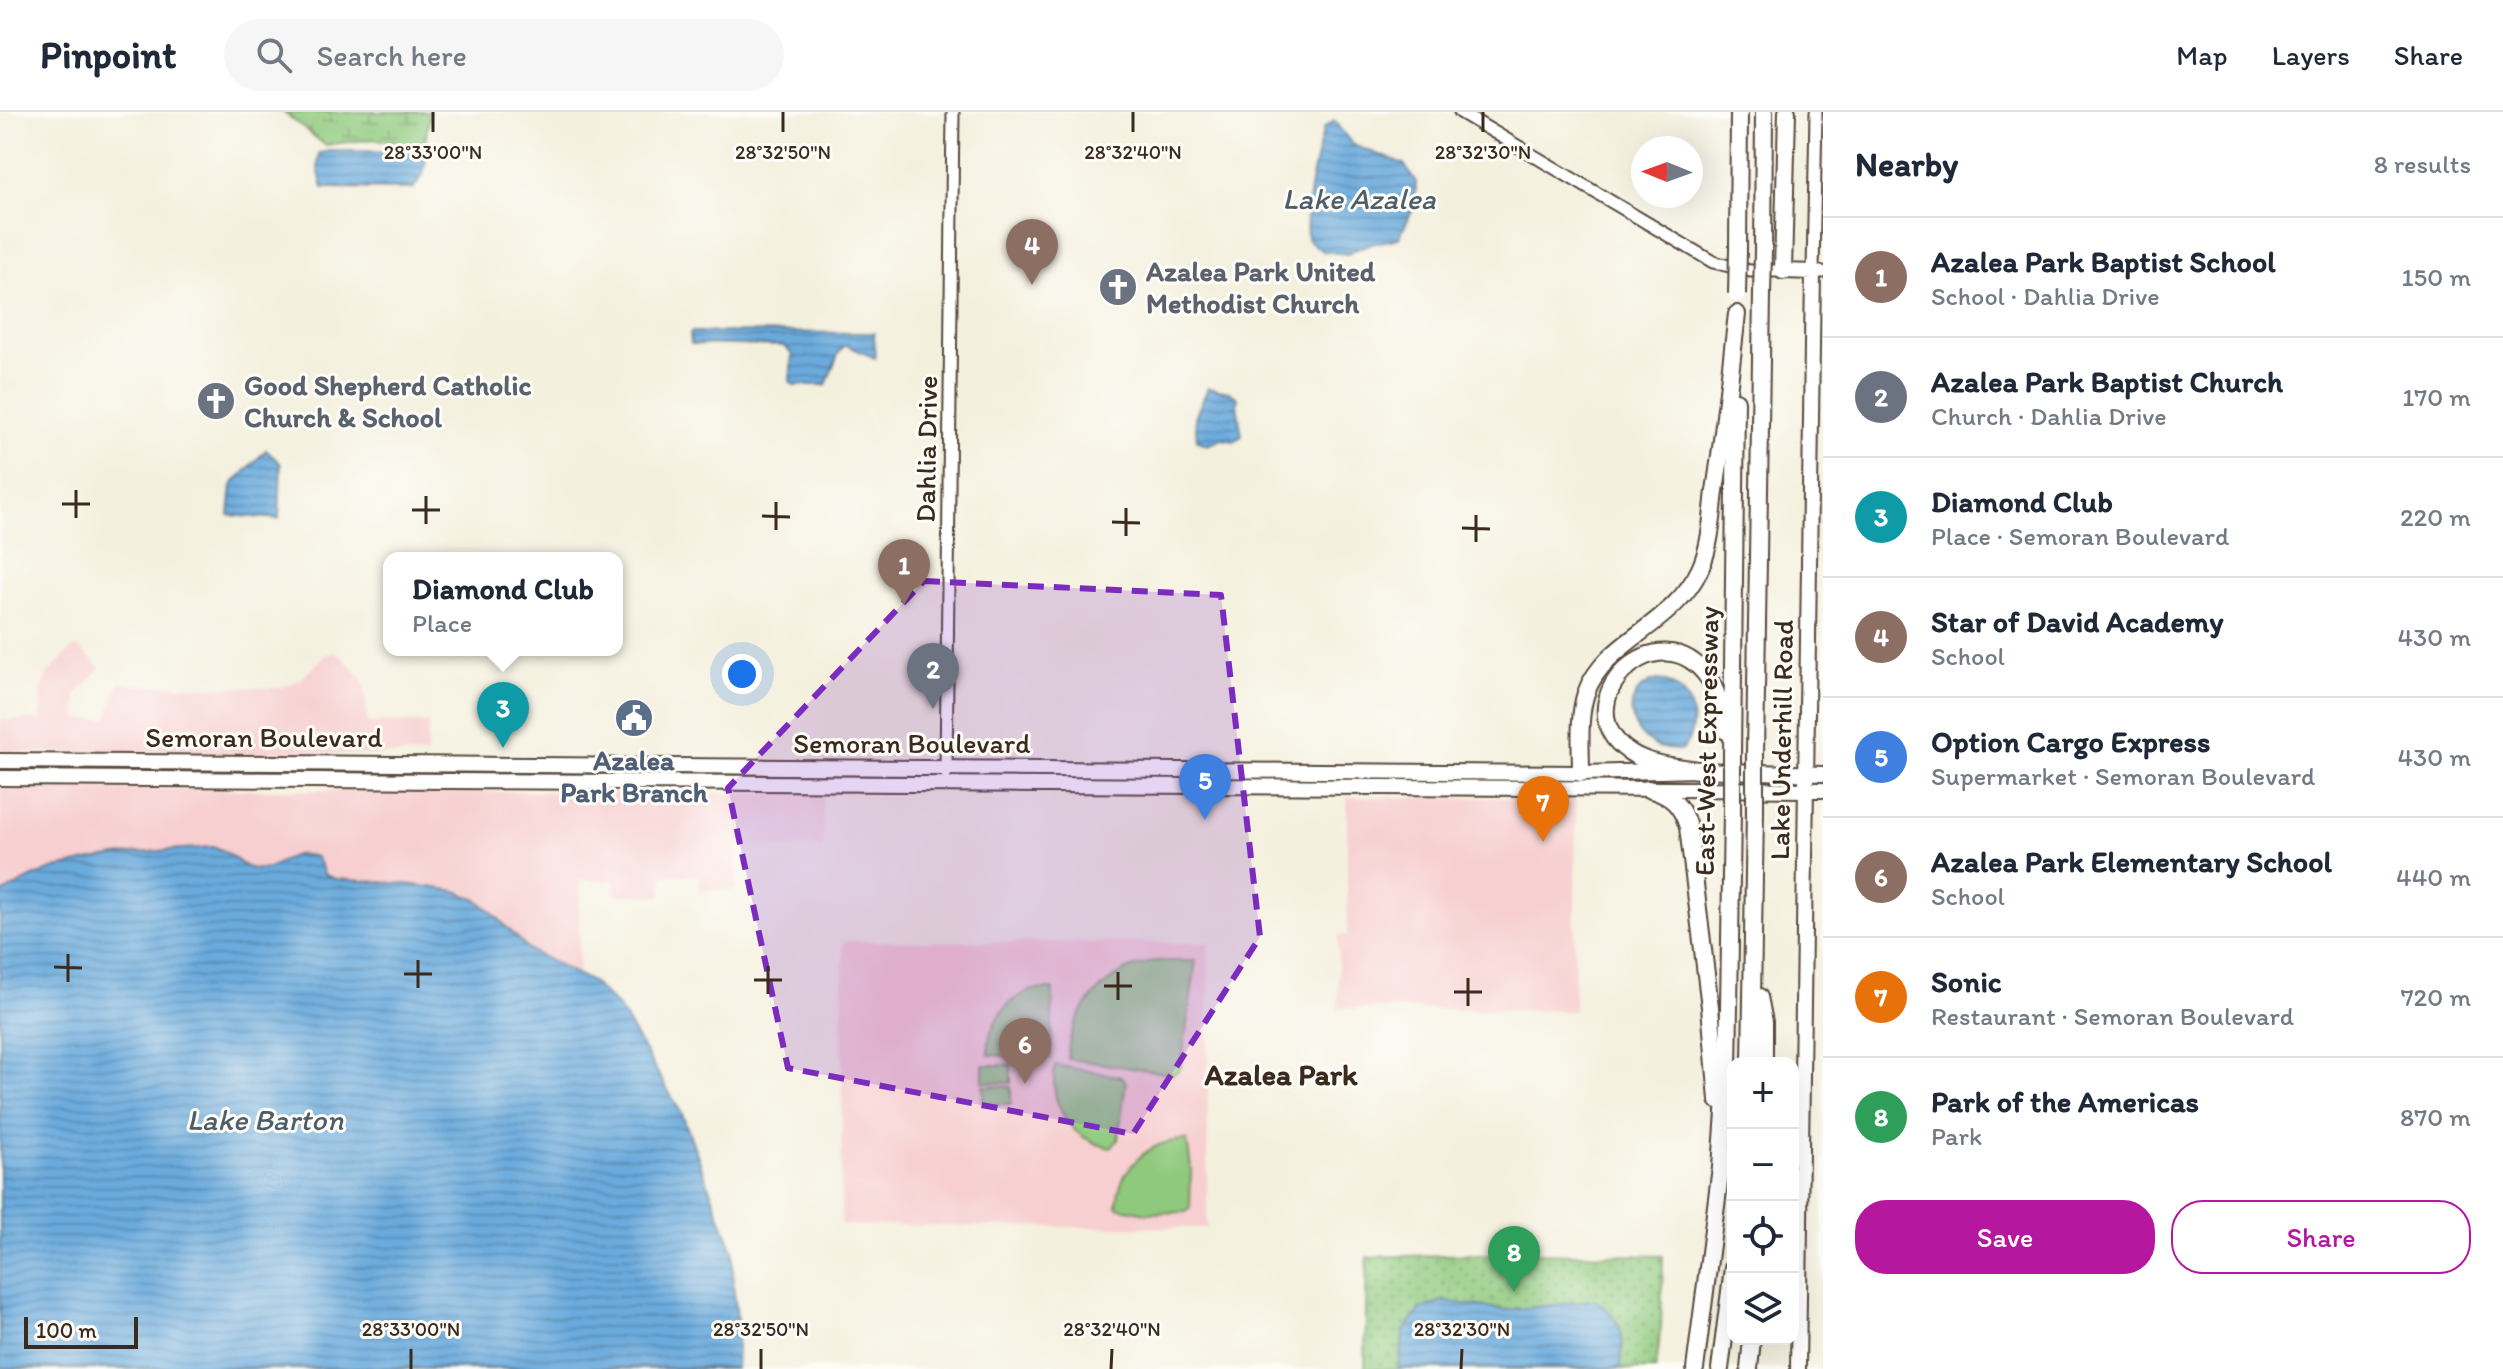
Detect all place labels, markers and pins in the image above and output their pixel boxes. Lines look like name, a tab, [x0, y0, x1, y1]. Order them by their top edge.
pin: 4	[1006, 219, 1058, 285]
place label: Azalea Park United Methodist Church	[1145, 254, 1376, 320]
church icon: Azalea Park United Methodist Church	[1097, 266, 1139, 308]
place label: Good Shepherd Catholic Church & School	[244, 368, 532, 434]
church icon: Good Shepherd Catholic Church & School	[195, 380, 237, 422]
pin: 1	[878, 539, 930, 605]
pin: 2	[907, 643, 959, 709]
pin: 3	[477, 682, 529, 748]
public building icon: Azalea Park Branch	[613, 697, 655, 739]
place label: Azalea Park Branch	[560, 743, 709, 809]
pin: 5	[1179, 754, 1231, 820]
pin: 7	[1517, 776, 1569, 842]
pin: 6	[999, 1018, 1051, 1084]
pin: 8	[1488, 1226, 1540, 1292]

